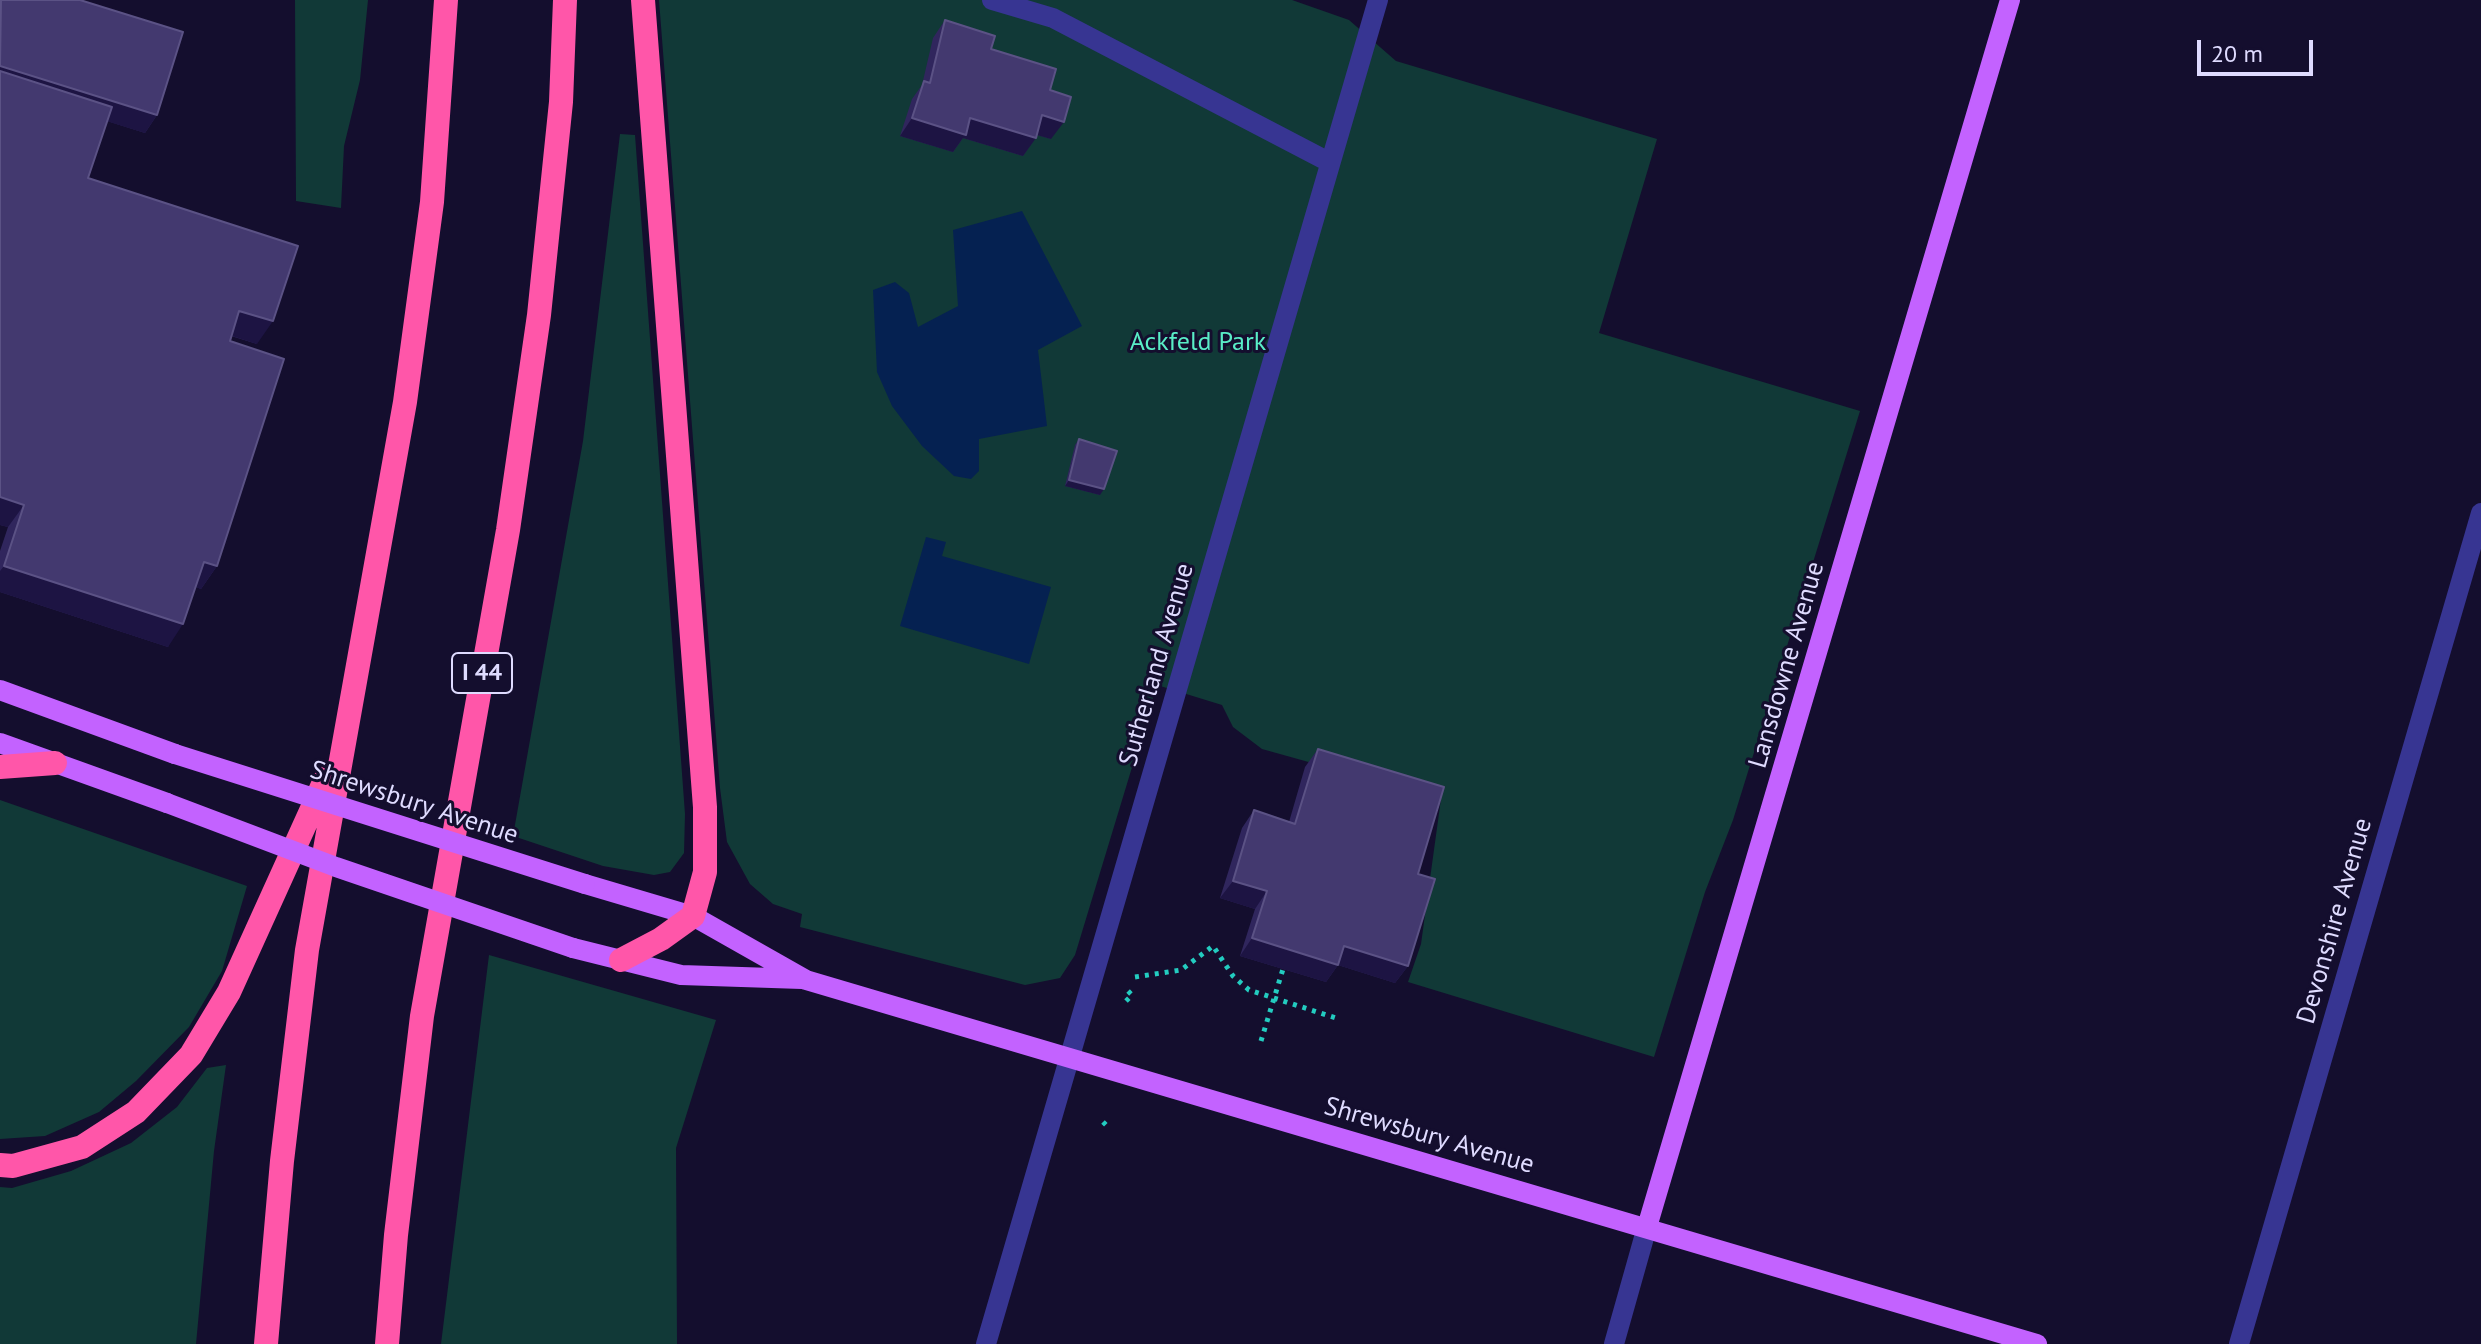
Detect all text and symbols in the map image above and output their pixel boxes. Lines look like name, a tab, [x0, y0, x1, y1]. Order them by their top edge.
scale bar	[2201, 24, 2317, 74]
text: 20 m	[2211, 38, 2263, 69]
park label: Ackfeld Park	[1130, 327, 1266, 359]
street label: Lansdowne Avenue	[1743, 558, 1831, 772]
street label: Sutherland Avenue	[1113, 560, 1201, 770]
road number: I 44	[452, 653, 512, 693]
street label: Shrewsbury Avenue	[306, 755, 522, 851]
street label: Devonshire Avenue	[2291, 815, 2379, 1027]
street label: Shrewsbury Avenue	[1320, 1091, 1538, 1181]

